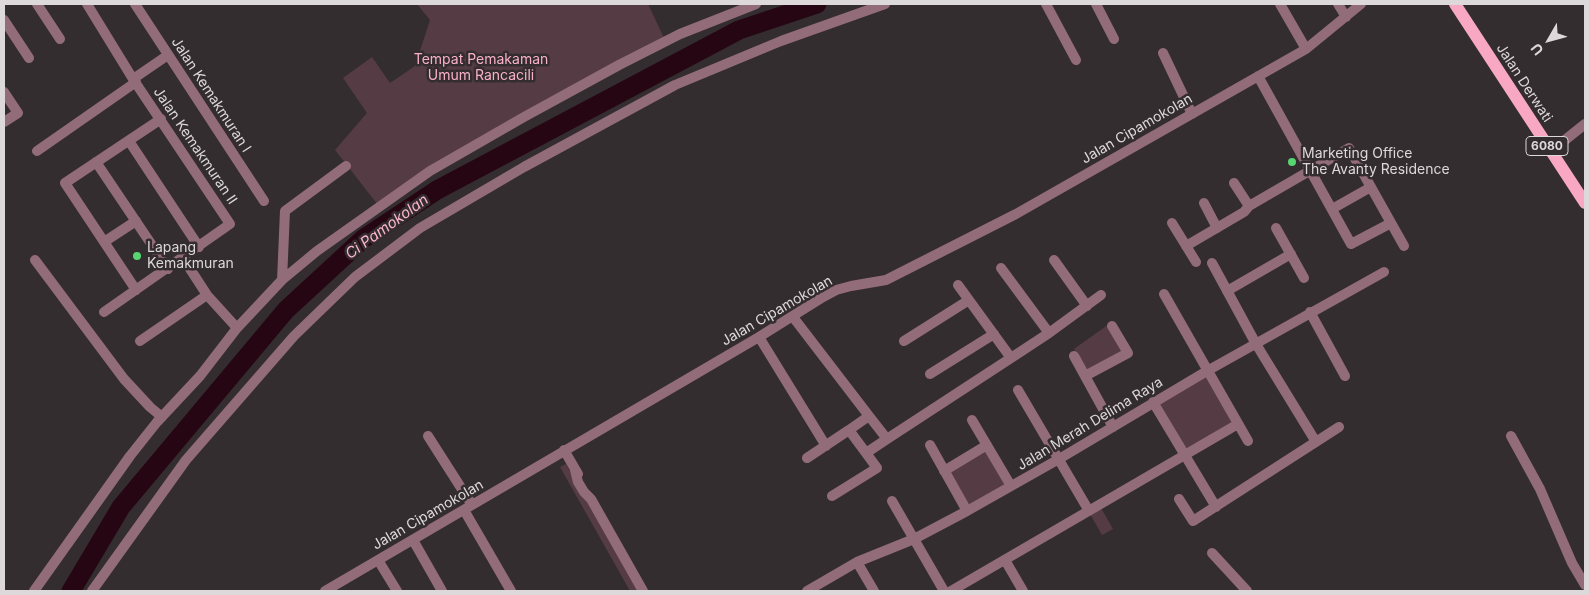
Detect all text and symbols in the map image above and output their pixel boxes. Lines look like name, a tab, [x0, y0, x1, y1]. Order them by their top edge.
north arrow	[1524, 15, 1574, 65]
street label: Jalan Kemakmuran I	[168, 34, 254, 156]
text: U	[1527, 40, 1547, 59]
street label: Jalan Derwati	[1492, 41, 1556, 125]
park label: Tempat Pemakaman Umum Rancacili	[414, 52, 548, 84]
street label: Jalan Kemakmuran II	[150, 84, 240, 208]
street label: Jalan Cipamokolan	[1078, 90, 1196, 168]
road number: 6080	[1526, 136, 1568, 156]
place label: Marketing Office The Avanty Residence	[1302, 146, 1450, 178]
marker: Marketing Office The Avanty Residence	[1286, 156, 1298, 168]
water label: Ci Pamokolan	[342, 191, 432, 263]
place label: Lapang Kemakmuran	[147, 240, 234, 272]
marker: Lapang Kemakmuran	[131, 250, 143, 262]
street label: Jalan Cipamokolan	[718, 272, 836, 350]
street label: Jalan Merah Delima Raya	[1014, 374, 1166, 474]
street label: Jalan Cipamokolan	[369, 476, 487, 554]

